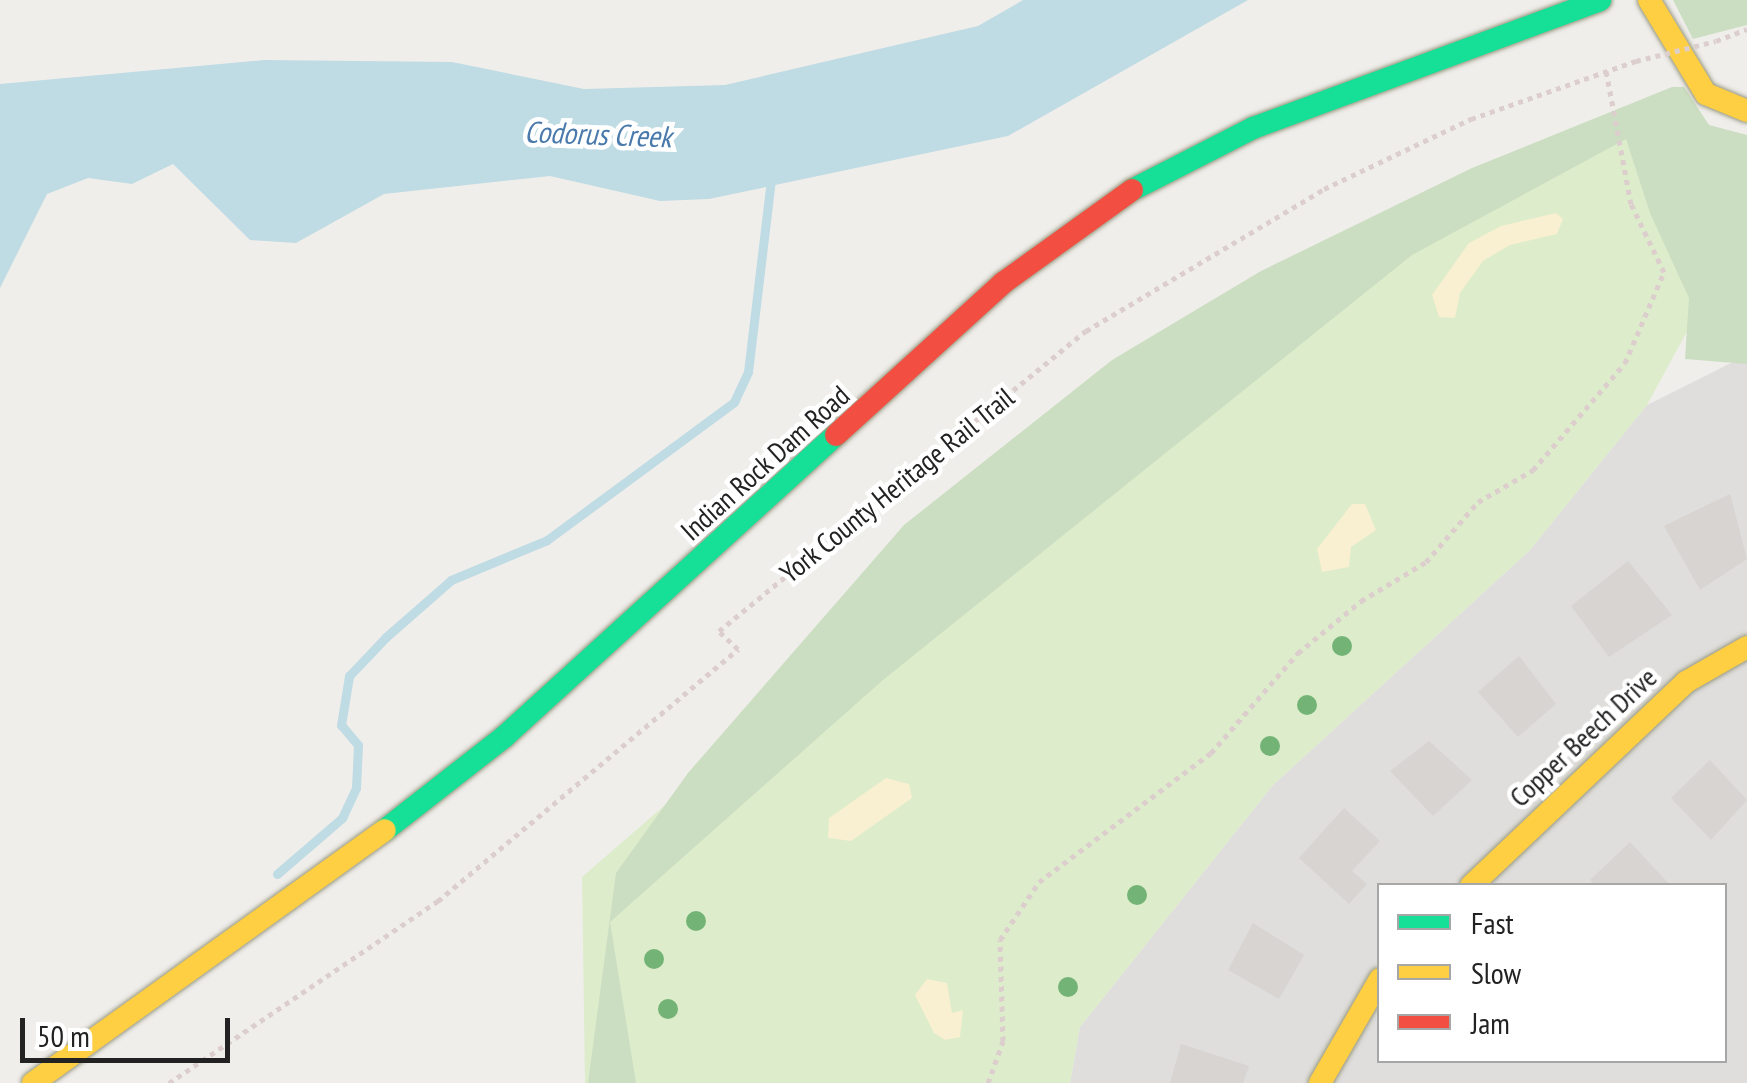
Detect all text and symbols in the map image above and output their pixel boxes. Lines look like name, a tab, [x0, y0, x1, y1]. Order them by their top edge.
water label: Codorus Creek	[524, 113, 672, 155]
street label: Indian Rock Dam Road	[674, 378, 856, 548]
street label: York County Heritage Rail Trail	[772, 380, 1022, 590]
street label: Copper Beech Drive	[1503, 660, 1663, 814]
legend	[1377, 883, 1727, 1063]
text: Fast	[1471, 903, 1514, 942]
text: Slow	[1471, 953, 1521, 992]
scale bar	[25, 998, 235, 1060]
text: Jam	[1471, 1003, 1510, 1042]
text: 50 m	[37, 1016, 90, 1055]

